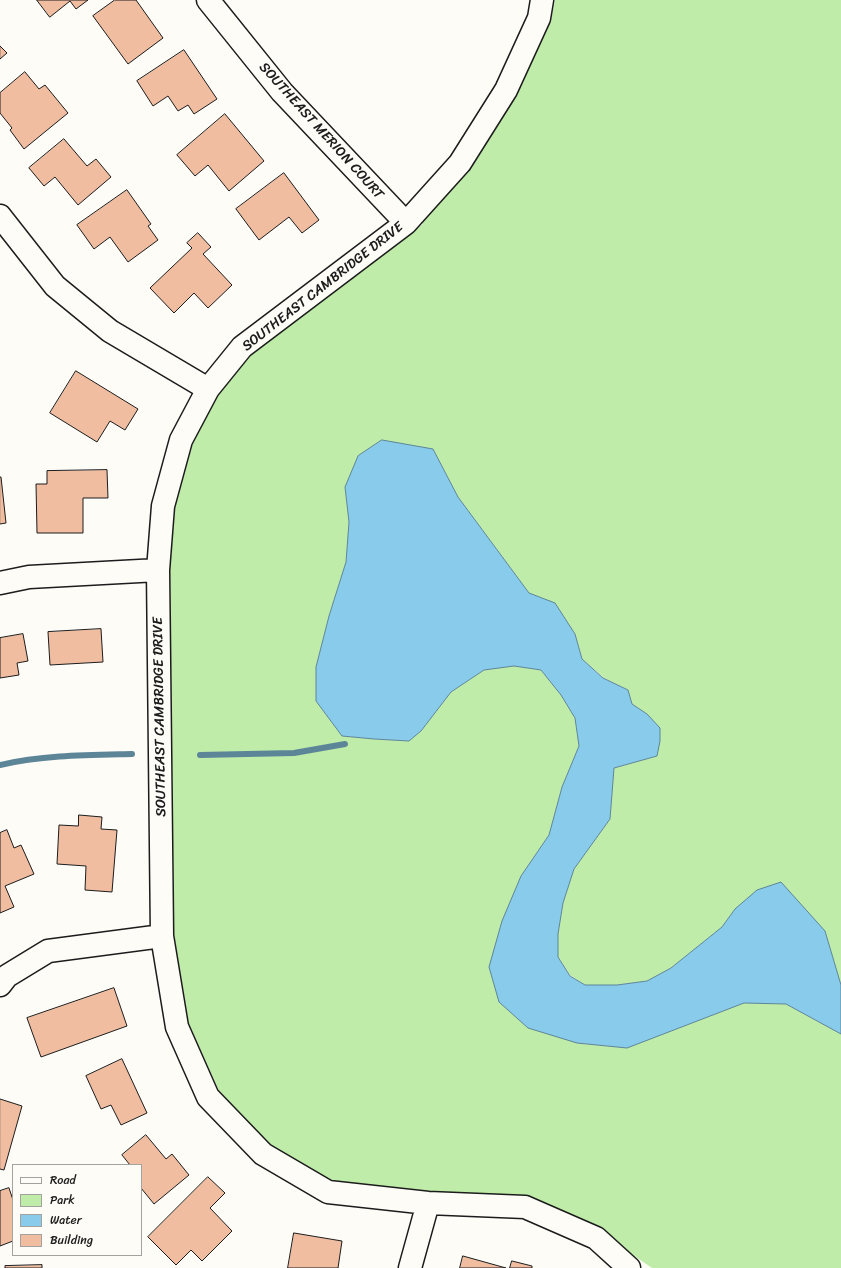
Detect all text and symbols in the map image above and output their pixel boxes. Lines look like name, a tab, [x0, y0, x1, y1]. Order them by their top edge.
street label: SOUTHEAST MERION COURT	[255, 59, 387, 203]
street label: SOUTHEAST CAMBRIDGE DRIVE	[239, 219, 407, 355]
street label: SOUTHEAST CAMBRIDGE DRIVE	[150, 617, 170, 817]
legend	[12, 1164, 142, 1256]
text: Road	[50, 1169, 76, 1191]
text: Park	[50, 1189, 75, 1211]
text: Water	[50, 1209, 82, 1231]
text: Building	[50, 1229, 93, 1251]

